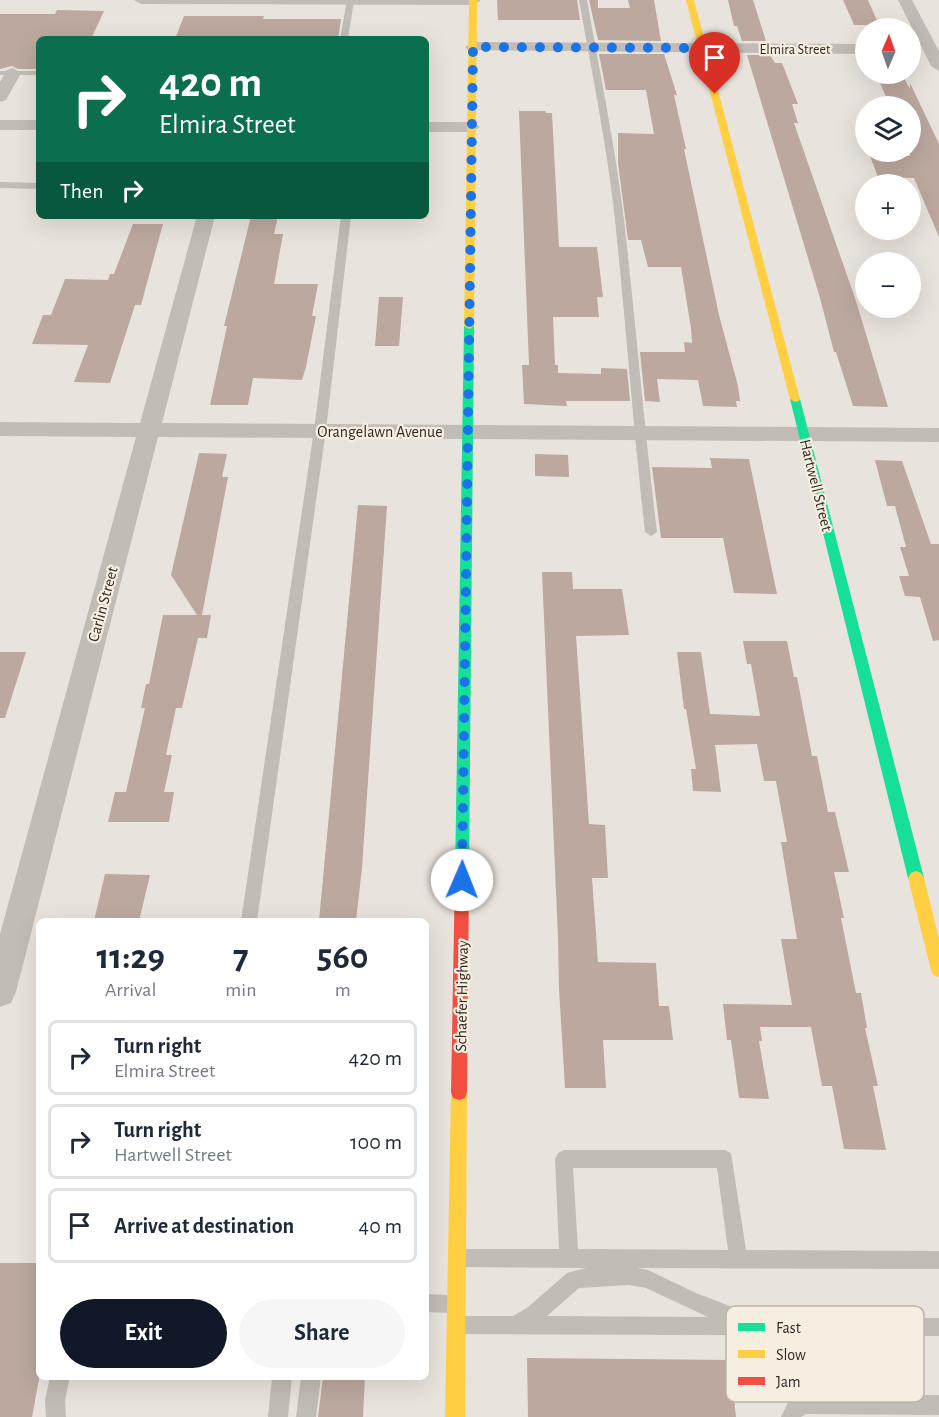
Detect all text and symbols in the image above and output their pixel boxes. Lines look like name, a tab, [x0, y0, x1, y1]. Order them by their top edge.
north arrow	[855, 18, 921, 84]
map controls	[855, 18, 921, 318]
pin	[689, 32, 740, 94]
icon: arrive	[698, 41, 731, 74]
street label: Elmira Street	[760, 43, 831, 57]
icon: right	[60, 60, 138, 138]
text: 420 m	[159, 62, 262, 104]
button: layers	[855, 96, 921, 162]
text: Elmira Street	[159, 111, 296, 138]
icon: right	[116, 174, 149, 207]
button: +	[855, 174, 921, 240]
text: Then	[60, 180, 104, 202]
button: −	[855, 252, 921, 318]
street label: Orangelawn Avenue	[317, 424, 443, 440]
street label: Hartwell Street	[797, 438, 835, 533]
street label: Carlin Street	[85, 565, 121, 644]
position arrow	[430, 848, 494, 912]
text: 11:29	[96, 939, 165, 975]
text: 7	[233, 939, 249, 975]
text: 560	[317, 939, 369, 975]
street label: Schaefer Highway	[453, 940, 472, 1052]
text: Arrival	[105, 980, 156, 1000]
text: min	[225, 980, 256, 1000]
text: m	[335, 980, 351, 1000]
text: Turn right	[114, 1035, 201, 1057]
icon: right	[63, 1041, 96, 1074]
text: 420 m	[349, 1047, 402, 1069]
text: Elmira Street	[114, 1061, 215, 1081]
text: Turn right	[114, 1119, 201, 1141]
icon: right	[63, 1125, 96, 1158]
text: 100 m	[350, 1131, 402, 1153]
text: Hartwell Street	[114, 1145, 232, 1165]
icon: arrive	[63, 1209, 96, 1242]
text: Arrive at destination	[114, 1215, 294, 1237]
text: 40 m	[359, 1215, 402, 1237]
button: Exit	[60, 1299, 227, 1368]
button: Share	[239, 1299, 405, 1368]
legend	[726, 1306, 924, 1402]
text: Fast	[776, 1320, 801, 1336]
text: Slow	[776, 1347, 806, 1363]
text: Jam	[776, 1374, 801, 1390]

